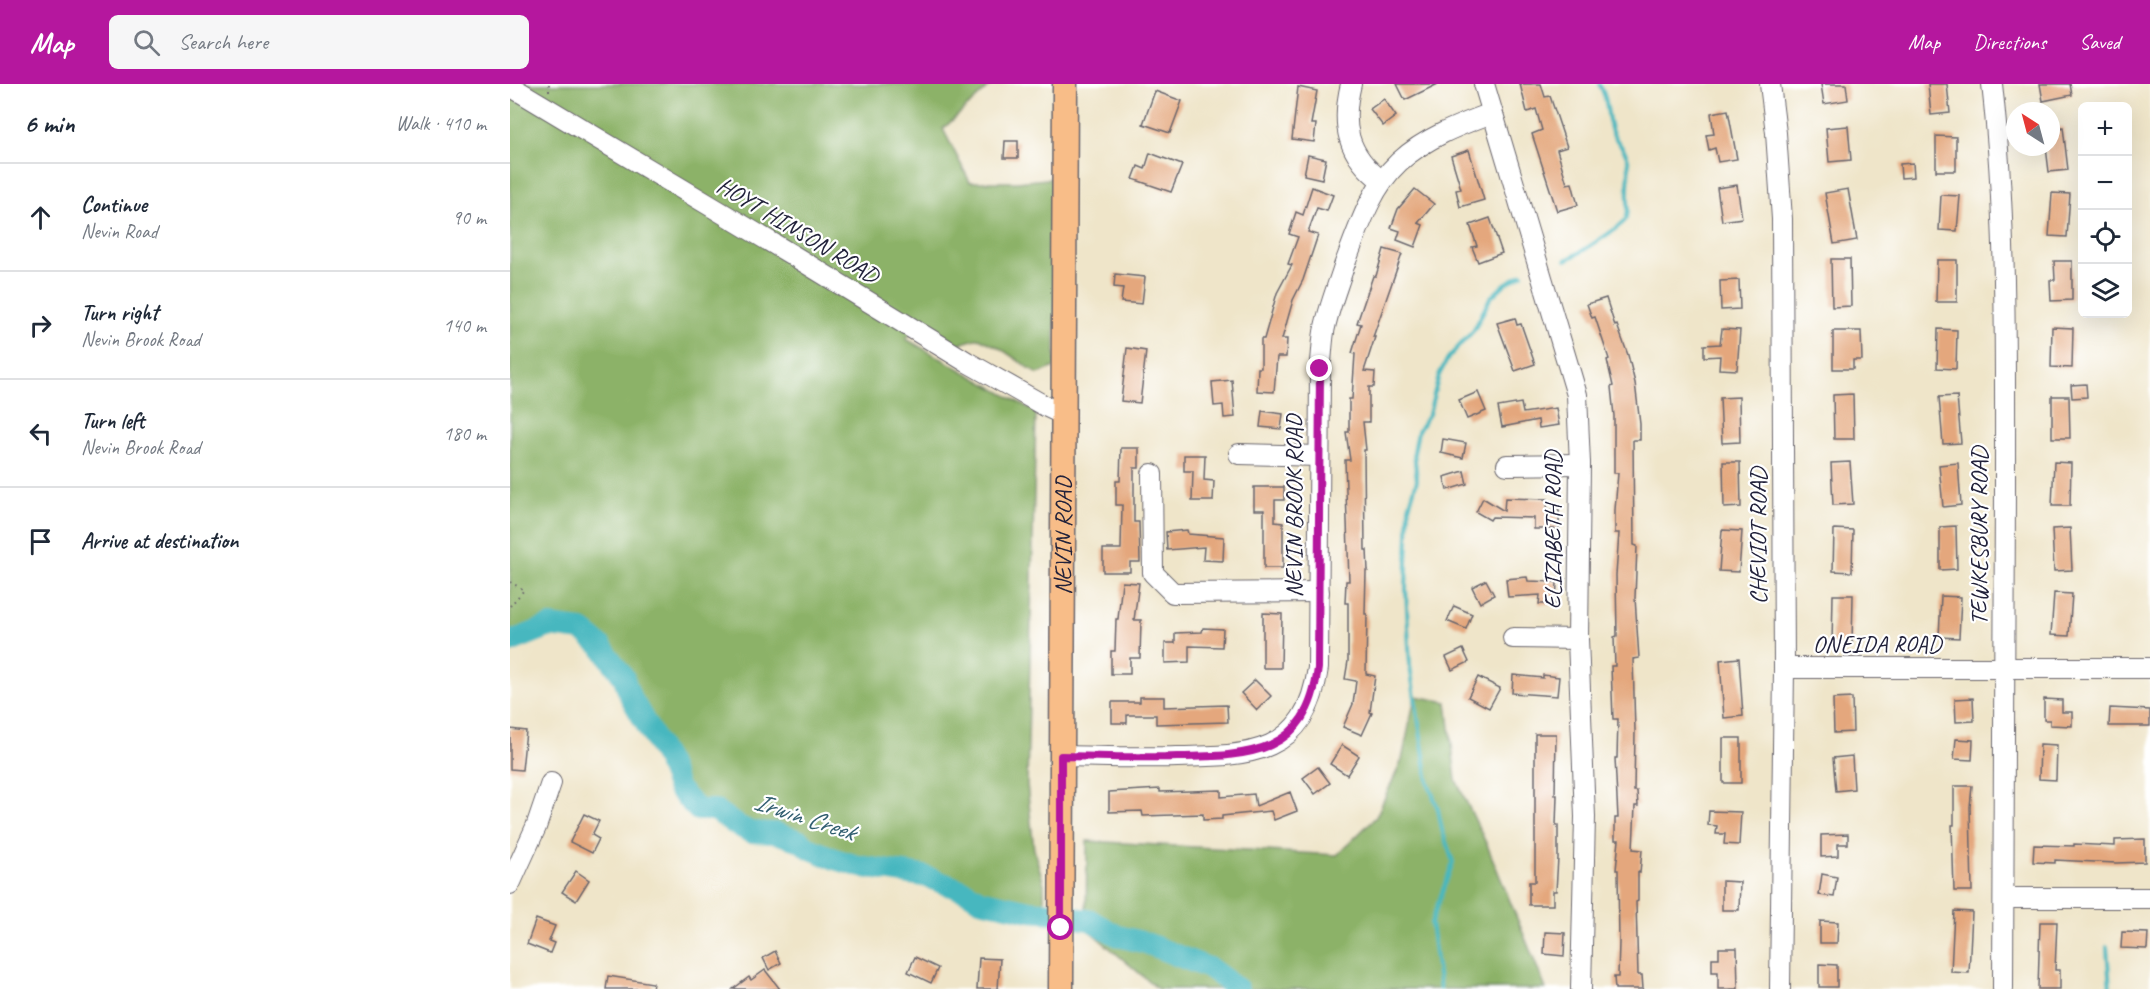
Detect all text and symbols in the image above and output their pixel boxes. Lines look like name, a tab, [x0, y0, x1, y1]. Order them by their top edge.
search box	[109, 15, 529, 69]
text: Map	[30, 25, 73, 60]
icon: search	[130, 26, 163, 59]
text: Search here	[178, 28, 268, 56]
text: Map	[1908, 29, 1940, 55]
text: Directions	[1973, 29, 2046, 55]
text: Saved	[2079, 29, 2120, 55]
north arrow	[2006, 102, 2060, 156]
map controls	[2078, 102, 2132, 318]
button: +	[2078, 102, 2132, 156]
text: 6 min	[24, 107, 74, 140]
text: Walk · 410 m	[396, 111, 486, 136]
button: −	[2078, 156, 2132, 210]
street label: HOYT HINSON ROAD	[712, 170, 886, 291]
text: Continue	[81, 191, 147, 219]
icon: ahead	[24, 201, 57, 234]
text: 90 m	[452, 205, 486, 230]
button: locate	[2078, 210, 2132, 264]
text: Nevin Road	[81, 219, 158, 244]
button: layers	[2078, 264, 2132, 318]
text: Turn right	[81, 299, 158, 327]
icon: right	[24, 309, 57, 342]
text: 140 m	[443, 313, 486, 338]
text: Nevin Brook Road	[81, 327, 200, 352]
route end	[1306, 355, 1332, 381]
text: Turn left	[81, 407, 145, 435]
street label: NEVIN BROOK ROAD	[1279, 412, 1309, 597]
icon: left	[24, 417, 57, 450]
text: 180 m	[443, 421, 486, 446]
text: Nevin Brook Road	[81, 435, 200, 460]
street label: TEWKESBURY ROAD	[1964, 445, 1994, 625]
street label: ELIZABETH ROAD	[1538, 449, 1568, 609]
street label: CHEVIOT ROAD	[1743, 466, 1773, 604]
street label: NEVIN ROAD	[1048, 475, 1078, 595]
icon: arrive	[24, 525, 57, 558]
text: Arrive at destination	[81, 527, 238, 555]
street label: ONEIDA ROAD	[1813, 629, 1943, 659]
water label: Irwin Creek	[750, 785, 864, 850]
route start	[1047, 914, 1073, 940]

